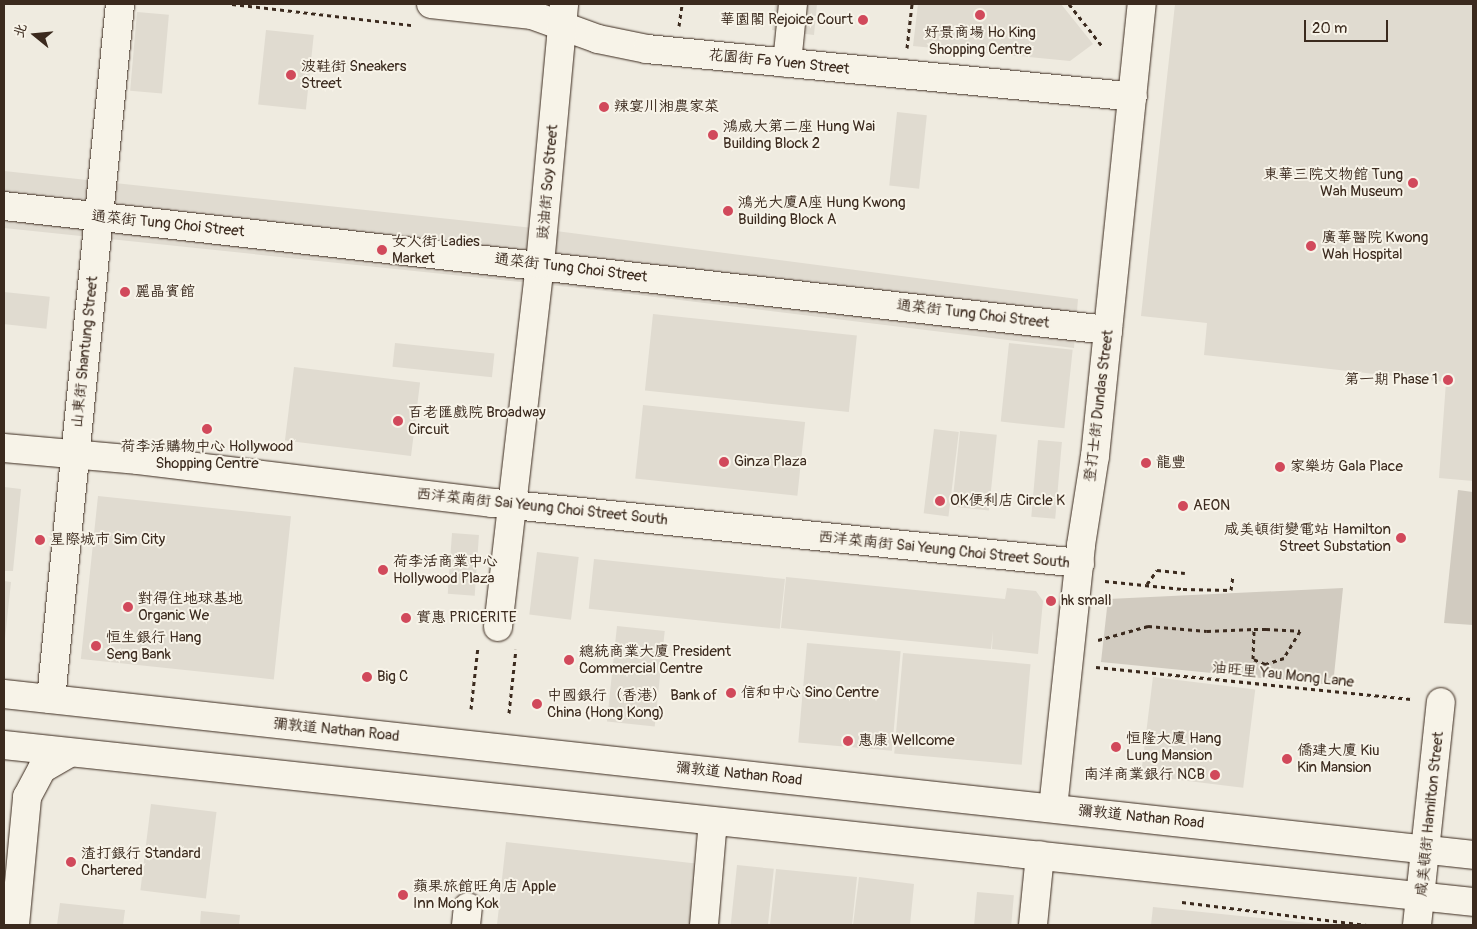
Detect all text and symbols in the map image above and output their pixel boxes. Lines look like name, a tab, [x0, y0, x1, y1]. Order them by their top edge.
marker: 好景商場 Ho King Shopping Centre	[974, 9, 986, 21]
north arrow	[10, 10, 60, 60]
scale bar	[1307, 10, 1391, 42]
place label: 華園閣 Rejoice Court	[720, 11, 853, 29]
marker: 華園閣 Rejoice Court	[857, 14, 869, 26]
text: 20 m	[1312, 19, 1347, 38]
text: 北	[10, 21, 30, 40]
place label: 好景商場 Ho King Shopping Centre	[924, 23, 1036, 58]
street label: 花園街 Fa Yuen Street	[707, 46, 851, 78]
place label: 波鞋街 Sneakers Street	[301, 57, 407, 92]
marker: 波鞋街 Sneakers Street	[285, 69, 297, 81]
place label: 辣宴川湘農家菜	[614, 98, 719, 116]
marker: 辣宴川湘農家菜	[598, 101, 610, 113]
place label: 鴻威大第二座 Hung Wai Building Block 2	[723, 117, 875, 152]
street label: 豉油街 Soy Street	[534, 124, 562, 240]
marker: 鴻威大第二座 Hung Wai Building Block 2	[707, 129, 719, 141]
place label: 東華三院文物館 Tung Wah Museum	[1263, 165, 1403, 200]
marker: 東華三院文物館 Tung Wah Museum	[1407, 177, 1419, 189]
place label: 鴻光大廈A座 Hung Kwong Building Block A	[738, 193, 905, 228]
marker: 鴻光大廈A座 Hung Kwong Building Block A	[722, 205, 734, 217]
street label: 通菜街 Tung Choi Street	[91, 207, 245, 241]
place label: 廣華醫院 Kwong Wah Hospital	[1322, 228, 1428, 263]
place label: 女人街 Ladies Market	[392, 232, 480, 267]
marker: 廣華醫院 Kwong Wah Hospital	[1304, 239, 1318, 253]
marker: 女人街 Ladies Market	[376, 244, 388, 256]
street label: 通菜街 Tung Choi Street	[494, 250, 648, 286]
street label: 山東街 Shantung Street	[68, 275, 102, 429]
place label: 麗晶賓館	[135, 283, 195, 301]
marker: 麗晶賓館	[119, 286, 131, 298]
street label: 通菜街 Tung Choi Street	[896, 296, 1050, 332]
street label: 登打士街 Dundas Street	[1081, 329, 1117, 483]
place label: 第一期 Phase 1	[1344, 371, 1438, 389]
marker: 第一期 Phase 1	[1442, 374, 1454, 386]
place label: 百老匯戲院 Broadway Circuit	[408, 403, 546, 438]
marker: 百老匯戲院 Broadway Circuit	[392, 415, 404, 427]
marker: 荷李活購物中心 Hollywood Shopping Centre	[201, 423, 213, 435]
place label: 荷李活購物中心 Hollywood Shopping Centre	[121, 437, 293, 472]
place label: Ginza Plaza	[734, 453, 807, 471]
place label: 龍豐	[1156, 454, 1186, 472]
marker: Ginza Plaza	[718, 456, 730, 468]
marker: 龍豐	[1140, 457, 1152, 469]
place label: 家樂坊 Gala Place	[1290, 458, 1403, 476]
marker: 家樂坊 Gala Place	[1274, 461, 1286, 473]
street label: 西洋菜南街 Sai Yeung Choi Street South	[415, 485, 669, 529]
place label: OK便利店 Circle K	[950, 492, 1065, 510]
marker: OK便利店 Circle K	[934, 495, 946, 507]
place label: AEON	[1193, 497, 1230, 515]
marker: AEON	[1177, 500, 1189, 512]
place label: 咸美頓街變電站 Hamilton Street Substation	[1224, 520, 1391, 555]
street label: 西洋菜南街 Sai Yeung Choi Street South	[817, 528, 1071, 572]
place label: 星際城市 Sim City	[50, 531, 165, 549]
marker: 咸美頓街變電站 Hamilton Street Substation	[1395, 532, 1407, 544]
marker: 星際城市 Sim City	[34, 534, 46, 546]
place label: 荷李活商業中心 Hollywood Plaza	[393, 552, 498, 587]
marker: 荷李活商業中心 Hollywood Plaza	[377, 564, 389, 576]
place label: 對得住地球基地 Organic We	[138, 589, 243, 624]
place label: hk small	[1061, 592, 1112, 610]
marker: hk small	[1045, 595, 1057, 607]
marker: 對得住地球基地 Organic We	[122, 601, 134, 613]
place label: 實惠 PRICERITE	[416, 609, 517, 627]
marker: 實惠 PRICERITE	[400, 612, 412, 624]
place label: 恒生銀行 Hang Seng Bank	[106, 628, 201, 663]
marker: 恒生銀行 Hang Seng Bank	[90, 640, 102, 652]
place label: 總統商業大廈 President Commercial Centre	[579, 642, 731, 677]
marker: 總統商業大廈 President Commercial Centre	[563, 654, 575, 666]
street label: 油旺里 Yau Mong Lane	[1211, 659, 1355, 691]
place label: Big C	[377, 668, 408, 686]
marker: Big C	[361, 671, 373, 683]
place label: 信和中心 Sino Centre	[741, 684, 879, 702]
place label: 中國銀行（香港） Bank of China (Hong Kong)	[547, 686, 717, 721]
marker: 信和中心 Sino Centre	[725, 687, 737, 699]
marker: 中國銀行（香港） Bank of China (Hong Kong)	[531, 698, 543, 710]
street label: 彌敦道 Nathan Road	[272, 714, 400, 746]
place label: 恒隆大廈 Hang Lung Mansion	[1126, 729, 1221, 764]
street label: 咸美頓街 Hamilton Street	[1412, 731, 1448, 897]
place label: 惠康 Wellcome	[858, 732, 955, 750]
marker: 惠康 Wellcome	[842, 735, 854, 747]
marker: 恒隆大廈 Hang Lung Mansion	[1110, 741, 1122, 753]
place label: 僑建大廈 Kiu Kin Mansion	[1297, 741, 1380, 776]
marker: 僑建大廈 Kiu Kin Mansion	[1281, 753, 1293, 765]
street label: 彌敦道 Nathan Road	[675, 758, 803, 790]
place label: 南洋商業銀行 NCB	[1084, 766, 1205, 784]
marker: 南洋商業銀行 NCB	[1209, 769, 1221, 781]
street label: 彌敦道 Nathan Road	[1077, 801, 1205, 833]
place label: 渣打銀行 Standard Chartered	[81, 844, 201, 879]
marker: 渣打銀行 Standard Chartered	[65, 856, 77, 868]
place label: 蘋果旅館旺角店 Apple Inn Mong Kok	[413, 877, 556, 912]
marker: 蘋果旅館旺角店 Apple Inn Mong Kok	[397, 889, 409, 901]

